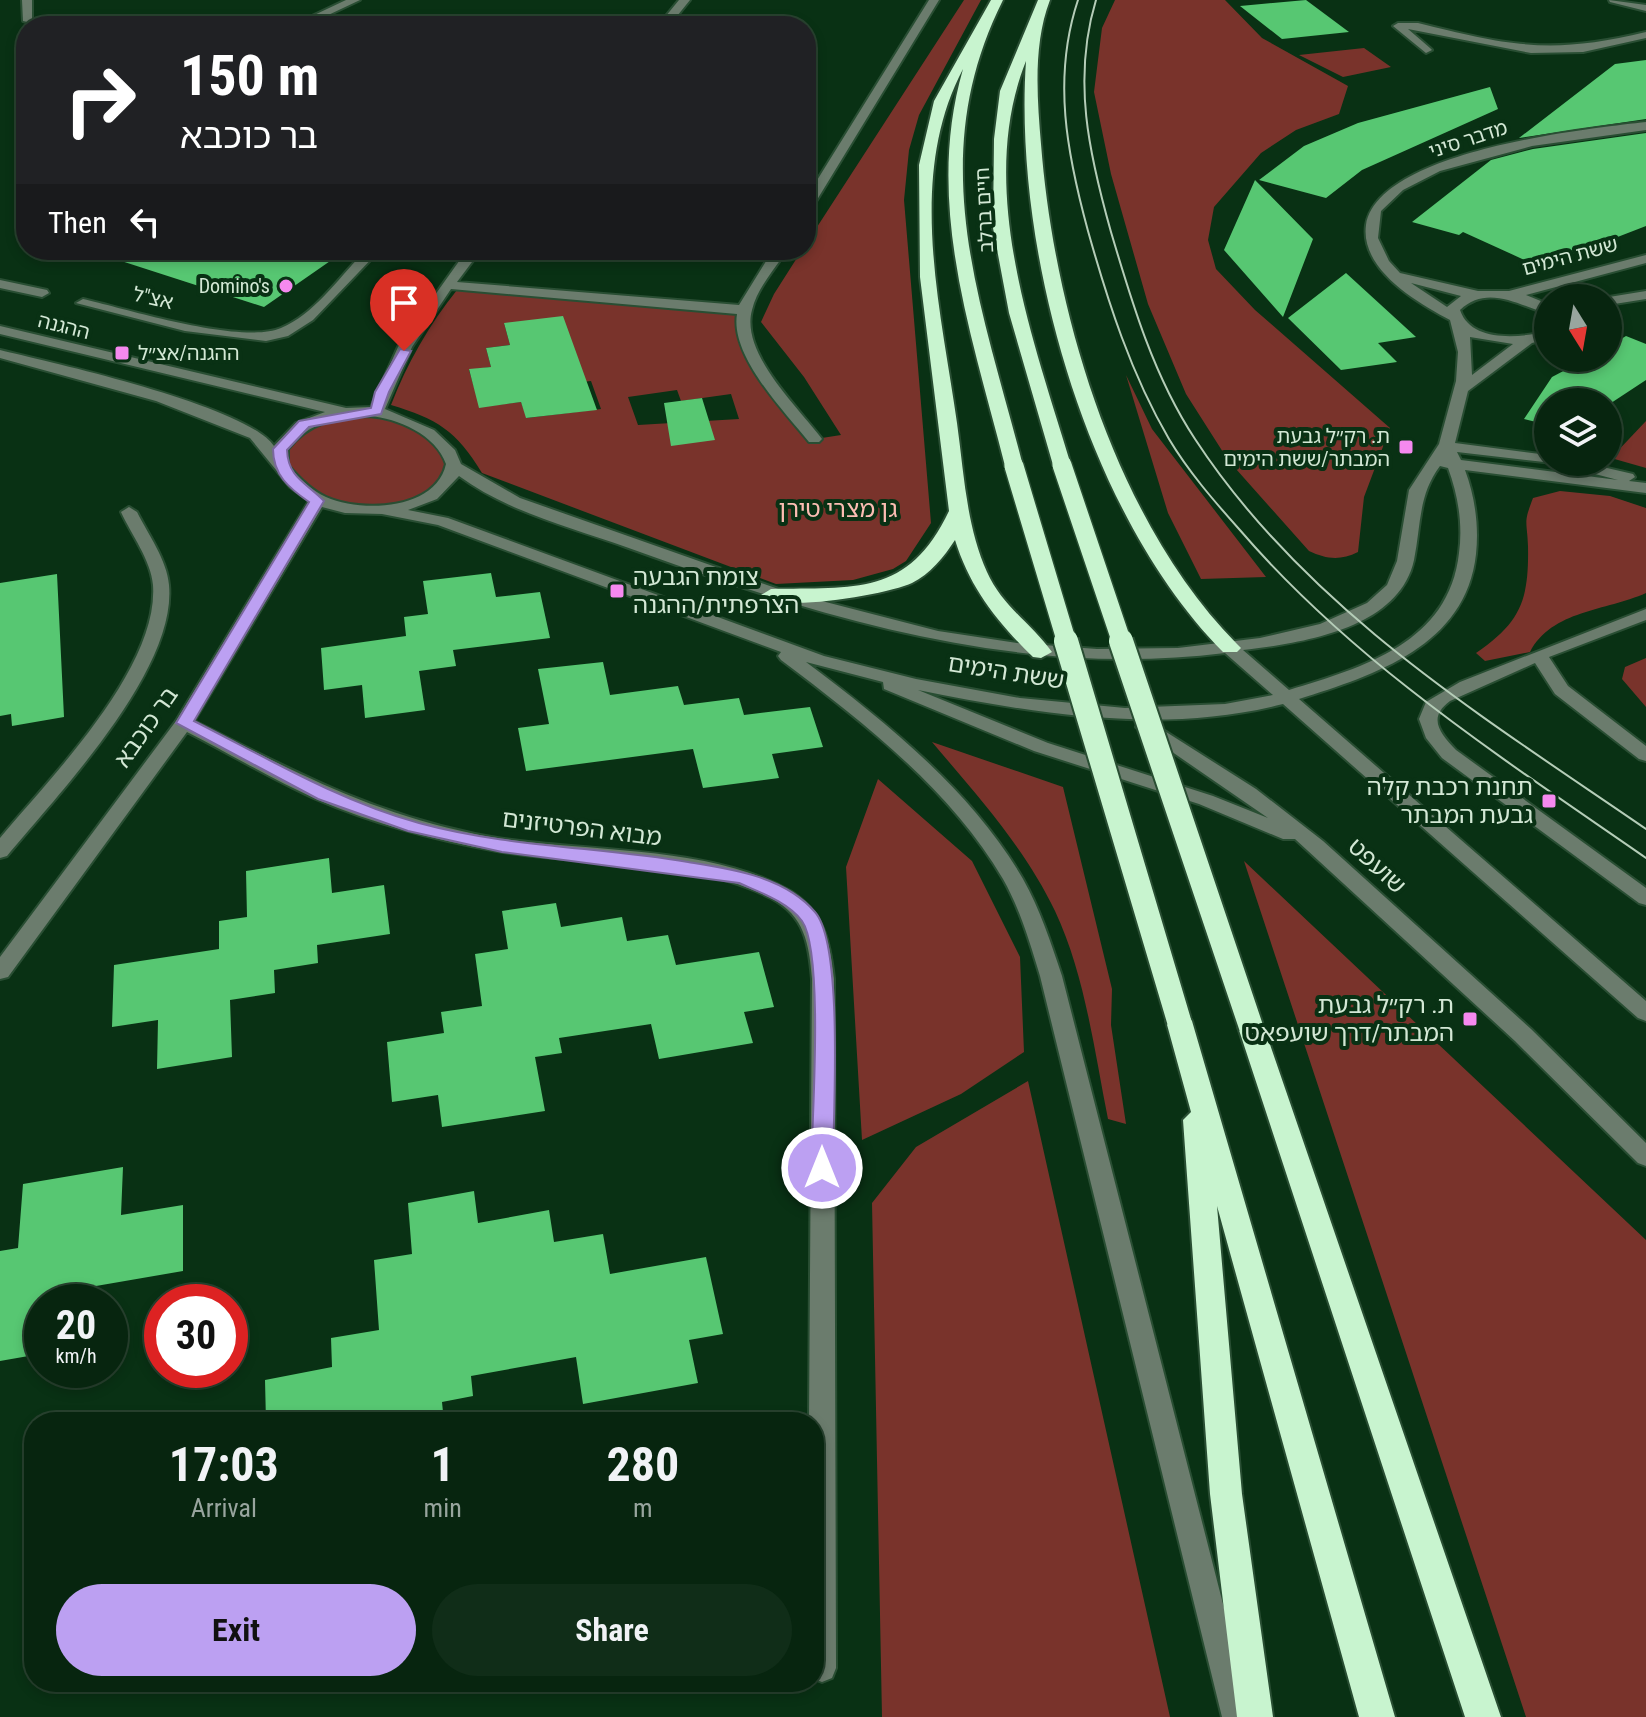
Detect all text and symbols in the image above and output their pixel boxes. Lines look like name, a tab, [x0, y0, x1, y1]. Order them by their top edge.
text: 150 m	[180, 43, 319, 109]
icon: right	[48, 48, 152, 152]
text: בר כוכבא	[180, 115, 318, 157]
street label: מדבר סיני	[1426, 115, 1510, 163]
street label: חיים ברלב	[970, 167, 998, 253]
icon: left	[123, 200, 167, 244]
text: Then	[48, 205, 107, 240]
street label: ששת הימים	[1520, 232, 1620, 280]
pin	[370, 269, 438, 351]
place label: Domino's	[199, 274, 270, 298]
marker: Domino's	[277, 277, 295, 295]
icon: arrive	[382, 281, 426, 325]
street label: אצ"ל	[131, 282, 175, 314]
north arrow	[1534, 284, 1622, 372]
map controls	[1534, 284, 1622, 476]
street label: ההגנה	[36, 308, 92, 344]
place label: ההגנה/אצ״ל	[138, 341, 240, 365]
marker: ההגנה/אצ״ל	[113, 344, 131, 362]
button: layers	[1534, 388, 1622, 476]
place label: ת. רק״ל גבעת המבתר/ששת הימים	[1223, 424, 1390, 471]
marker: ת. רק״ל גבעת המבתר/ששת הימים	[1397, 438, 1415, 456]
park label: גן מצרי טירן	[779, 495, 898, 523]
place label: צומת הגבעה הצרפתית/ההגנה	[633, 563, 799, 619]
marker: צומת הגבעה הצרפתית/ההגנה	[608, 582, 626, 600]
street label: ששת הימים	[946, 649, 1066, 695]
street label: בר כוכבא	[108, 681, 184, 773]
place label: תחנת רכבת קלה גבעת המבתר	[1367, 773, 1533, 829]
marker: תחנת רכבת קלה גבעת המבתר	[1540, 792, 1558, 810]
street label: מבוא הפרטיזנים	[501, 804, 663, 852]
street label: שועפט	[1342, 832, 1412, 900]
place label: ת. רק״ל גבעת המבתר/דרך שועפאט	[1245, 991, 1454, 1047]
marker: ת. רק״ל גבעת המבתר/דרך שועפאט	[1461, 1010, 1479, 1028]
position arrow	[780, 1126, 864, 1210]
speed limit sign: 30	[144, 1284, 248, 1388]
text: 20	[56, 1302, 96, 1349]
text: km/h	[55, 1344, 97, 1368]
text: 17:03	[169, 1436, 279, 1493]
text: 1	[431, 1436, 455, 1493]
text: 280	[606, 1436, 679, 1493]
text: Arrival	[191, 1493, 257, 1523]
text: min	[424, 1493, 462, 1523]
text: m	[633, 1493, 653, 1523]
button: Exit	[56, 1584, 416, 1676]
button: Share	[432, 1584, 792, 1676]

